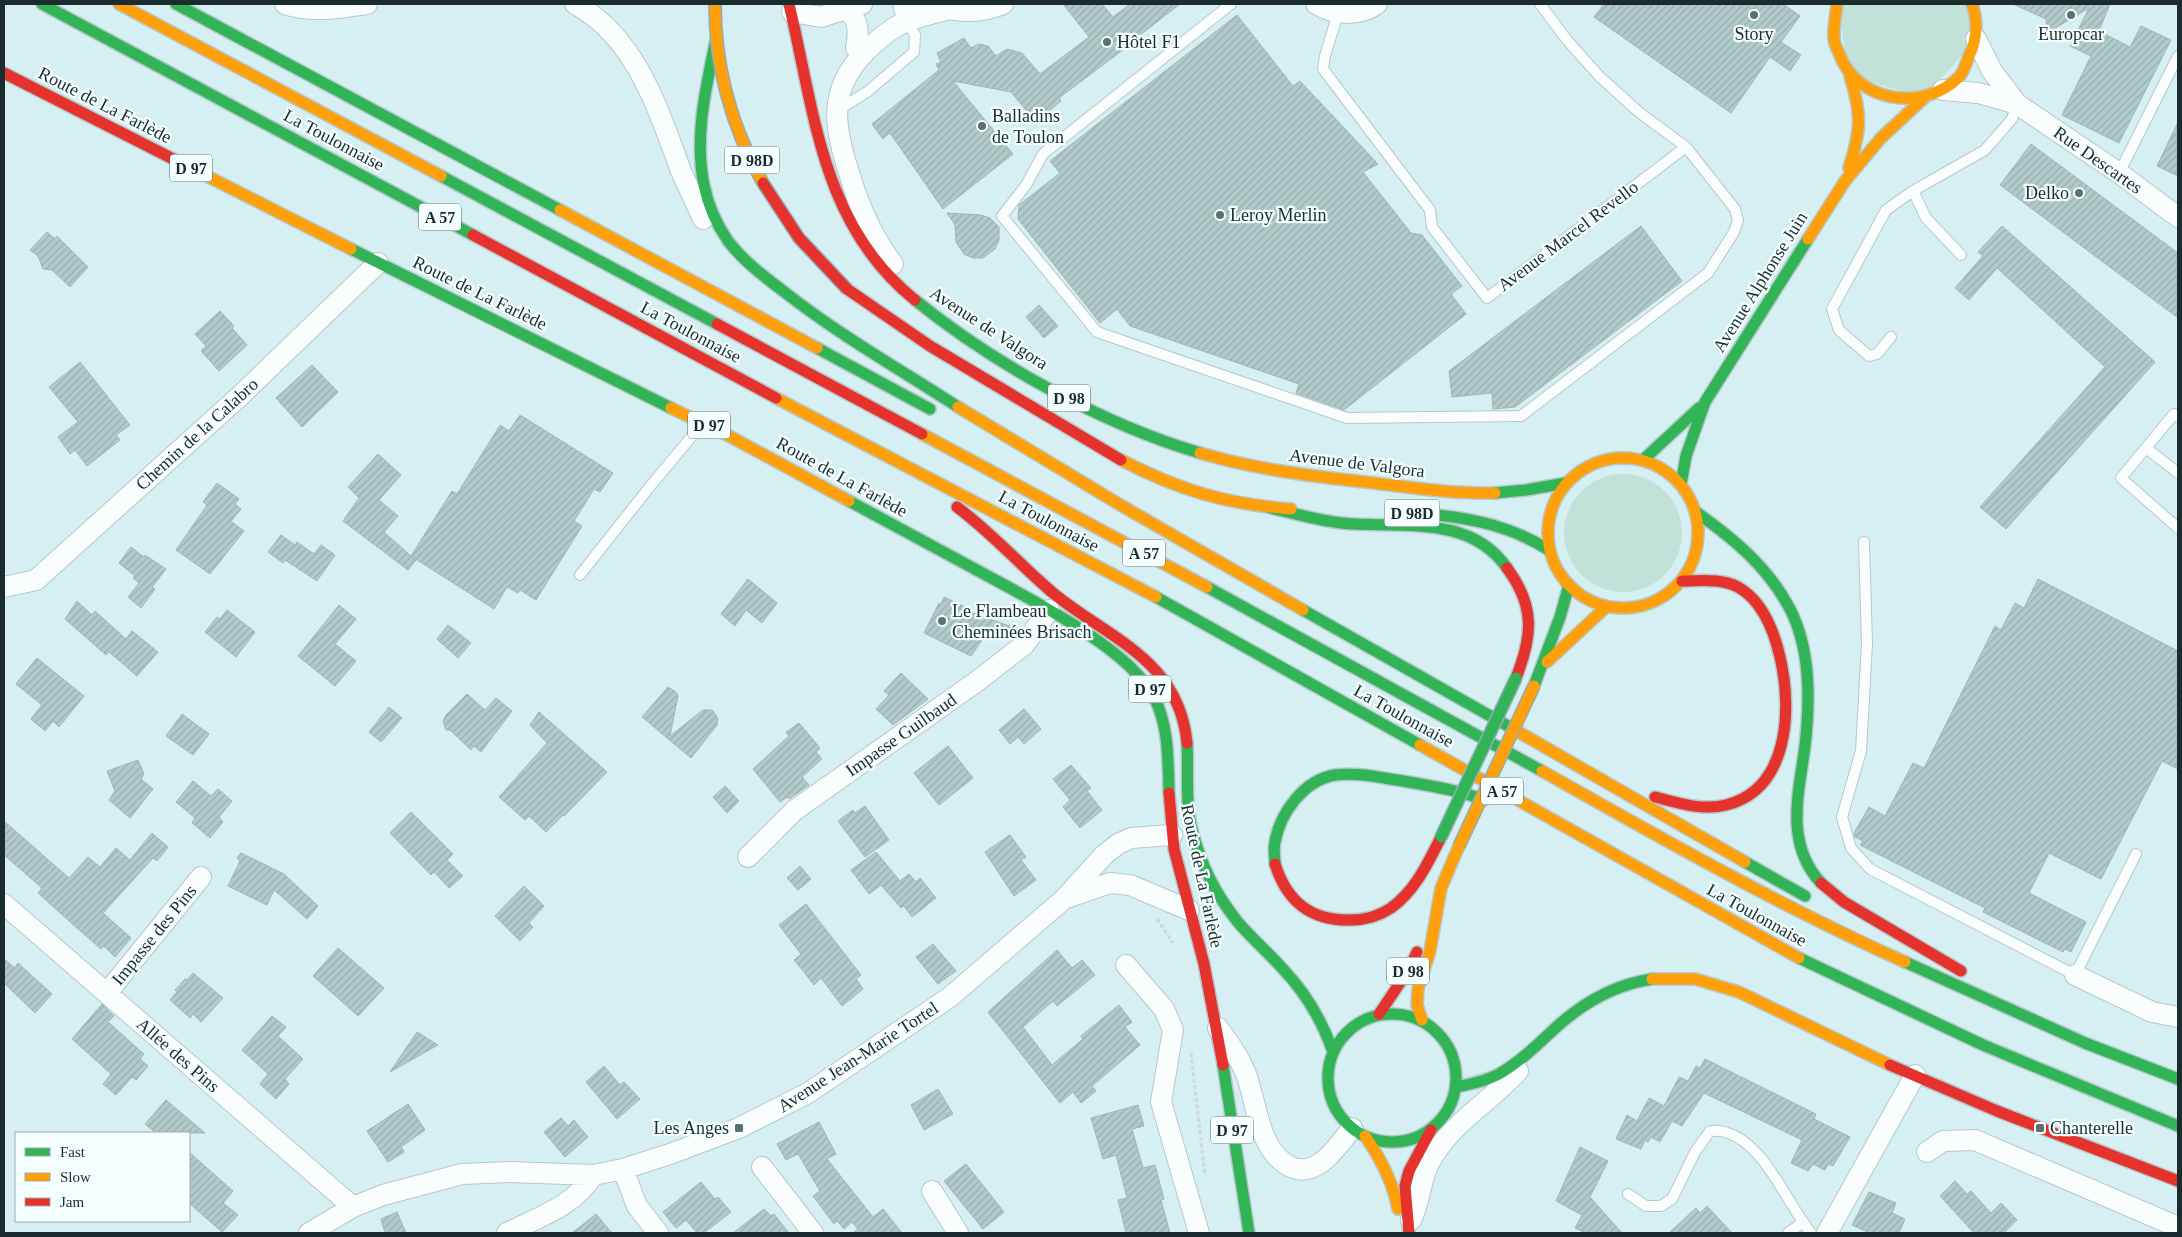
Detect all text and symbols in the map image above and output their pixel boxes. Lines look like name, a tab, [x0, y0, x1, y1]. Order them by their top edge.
marker: Story	[1748, 9, 1760, 21]
marker: Europcar	[2065, 9, 2077, 21]
place label: Story	[1734, 24, 1774, 44]
place label: Europcar	[2038, 24, 2104, 44]
place label: Hôtel F1	[1117, 32, 1181, 52]
marker: Hôtel F1	[1101, 36, 1113, 48]
street label: Route de La Farlède	[35, 63, 175, 147]
street label: La Toulonnaise	[280, 105, 388, 175]
place label: Balladins de Toulon	[992, 106, 1064, 147]
marker: Balladins de Toulon	[976, 120, 988, 132]
street label: Rue Descartes	[2050, 122, 2146, 198]
road number: D 98D	[724, 146, 780, 174]
road number: D 97	[170, 154, 212, 182]
street label: Avenue Marcel Revello	[1494, 177, 1642, 295]
place label: Delko	[2025, 183, 2069, 203]
marker: Delko	[2073, 187, 2085, 199]
road number: A 57	[419, 203, 461, 230]
place label: Leroy Merlin	[1230, 205, 1326, 225]
street label: Avenue Alphonse Juin	[1709, 208, 1811, 356]
marker: Leroy Merlin	[1214, 209, 1226, 221]
street label: Route de La Farlède	[410, 252, 550, 334]
street label: Avenue de Valgora	[926, 282, 1052, 374]
street label: La Toulonnaise	[637, 297, 745, 367]
street label: Chemin de la Calabro	[132, 374, 262, 494]
road number: D 98	[1048, 384, 1090, 412]
road number: D 97	[688, 412, 730, 438]
street label: Route de La Farlède	[773, 433, 911, 521]
street label: Avenue de Valgora	[1288, 445, 1426, 481]
street label: La Toulonnaise	[995, 486, 1103, 556]
road number: D 98D	[1384, 499, 1440, 526]
road number: A 57	[1123, 540, 1165, 566]
place label: Le Flambeau Cheminées Brisach	[952, 601, 1091, 642]
marker: Le Flambeau Cheminées Brisach	[936, 615, 948, 627]
road number: D 97	[1129, 676, 1171, 702]
street label: La Toulonnaise	[1351, 680, 1457, 752]
street label: Impasse Guilbaud	[842, 689, 960, 781]
road number: A 57	[1481, 778, 1523, 804]
street label: Route de La Farlède	[1177, 802, 1227, 950]
street label: La Toulonnaise	[1704, 879, 1810, 951]
street label: Impasse des Pins	[108, 881, 200, 989]
road number: D 98	[1387, 958, 1429, 984]
street label: Avenue Jean-Marie Tortel	[774, 998, 942, 1116]
street label: Allée des Pins	[133, 1014, 223, 1096]
road number: D 97	[1211, 1116, 1253, 1144]
place label: Les Anges	[654, 1118, 729, 1138]
place label: Chanterelle	[2050, 1118, 2133, 1138]
marker: Les Anges	[733, 1122, 745, 1134]
marker: Chanterelle	[2034, 1122, 2046, 1134]
legend	[15, 1132, 190, 1222]
text: Fast	[60, 1144, 86, 1160]
text: Slow	[60, 1169, 91, 1185]
text: Jam	[60, 1194, 84, 1210]

